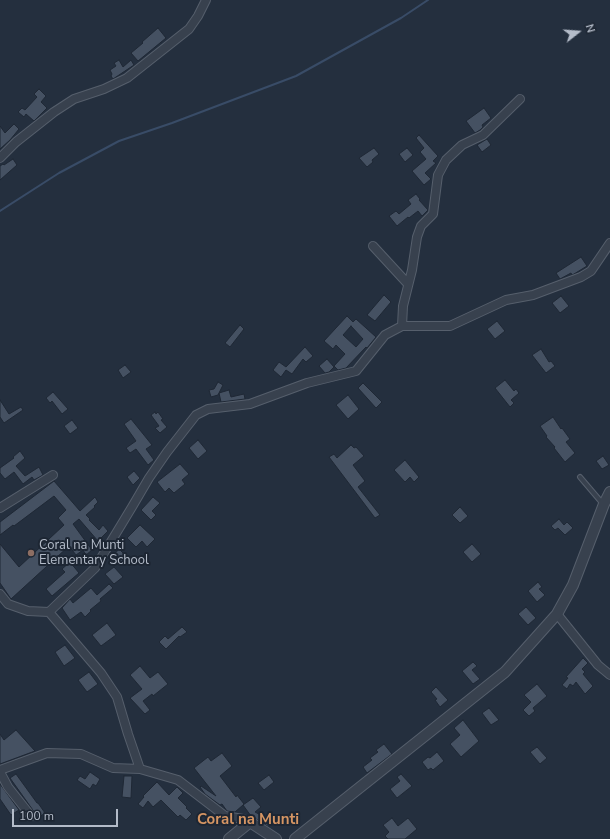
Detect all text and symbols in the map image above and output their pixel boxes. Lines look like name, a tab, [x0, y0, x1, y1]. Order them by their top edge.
north arrow	[558, 12, 598, 52]
text: N	[582, 22, 598, 34]
place label: Coral na Munti Elementary School	[39, 538, 149, 569]
marker: Coral na Munti Elementary School	[26, 548, 36, 558]
scale bar	[14, 801, 120, 827]
text: 100 m	[19, 808, 54, 824]
district label: Coral na Munti	[197, 811, 299, 829]

